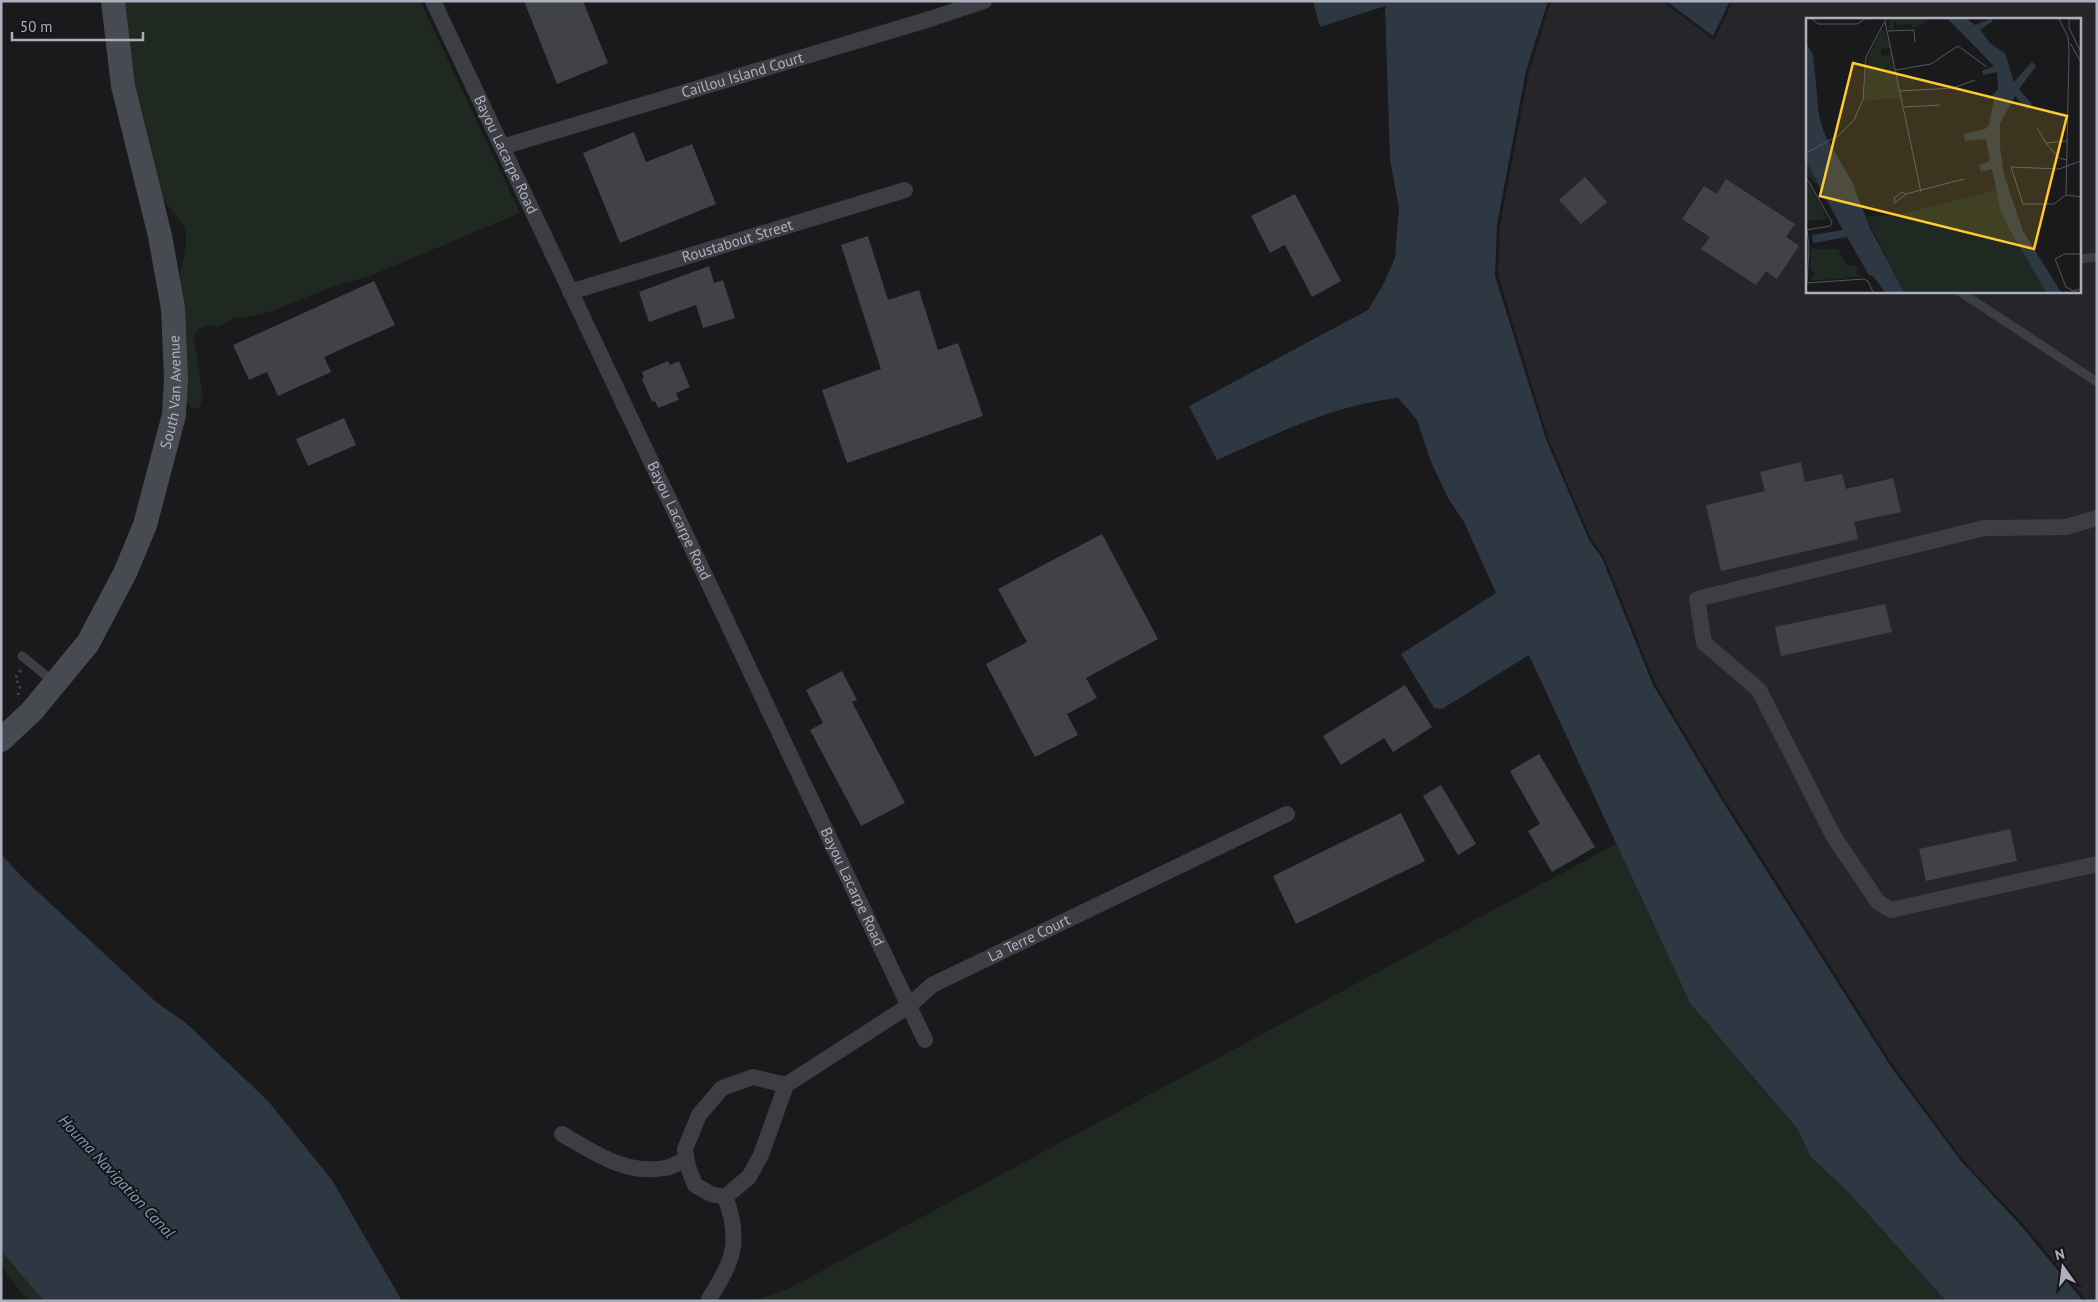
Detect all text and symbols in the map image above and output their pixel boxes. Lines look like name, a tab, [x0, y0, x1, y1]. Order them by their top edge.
scale bar	[12, 10, 144, 42]
text: 50 m	[20, 17, 53, 36]
inset map	[1806, 18, 2080, 292]
street label: Caillou Island Court	[679, 47, 806, 102]
street label: Bayou Lacarpe Road	[470, 92, 542, 217]
street label: Roustabout Street	[680, 215, 795, 266]
street label: South Van Avenue	[155, 335, 185, 451]
street label: Bayou Lacarpe Road	[643, 458, 716, 583]
street label: Bayou Lacarpe Road	[817, 824, 889, 949]
street label: La Terre Court	[985, 910, 1073, 966]
water label: Houma Navigation Canal	[54, 1110, 180, 1243]
north arrow	[2038, 1242, 2088, 1292]
text: N	[2053, 1245, 2066, 1264]

